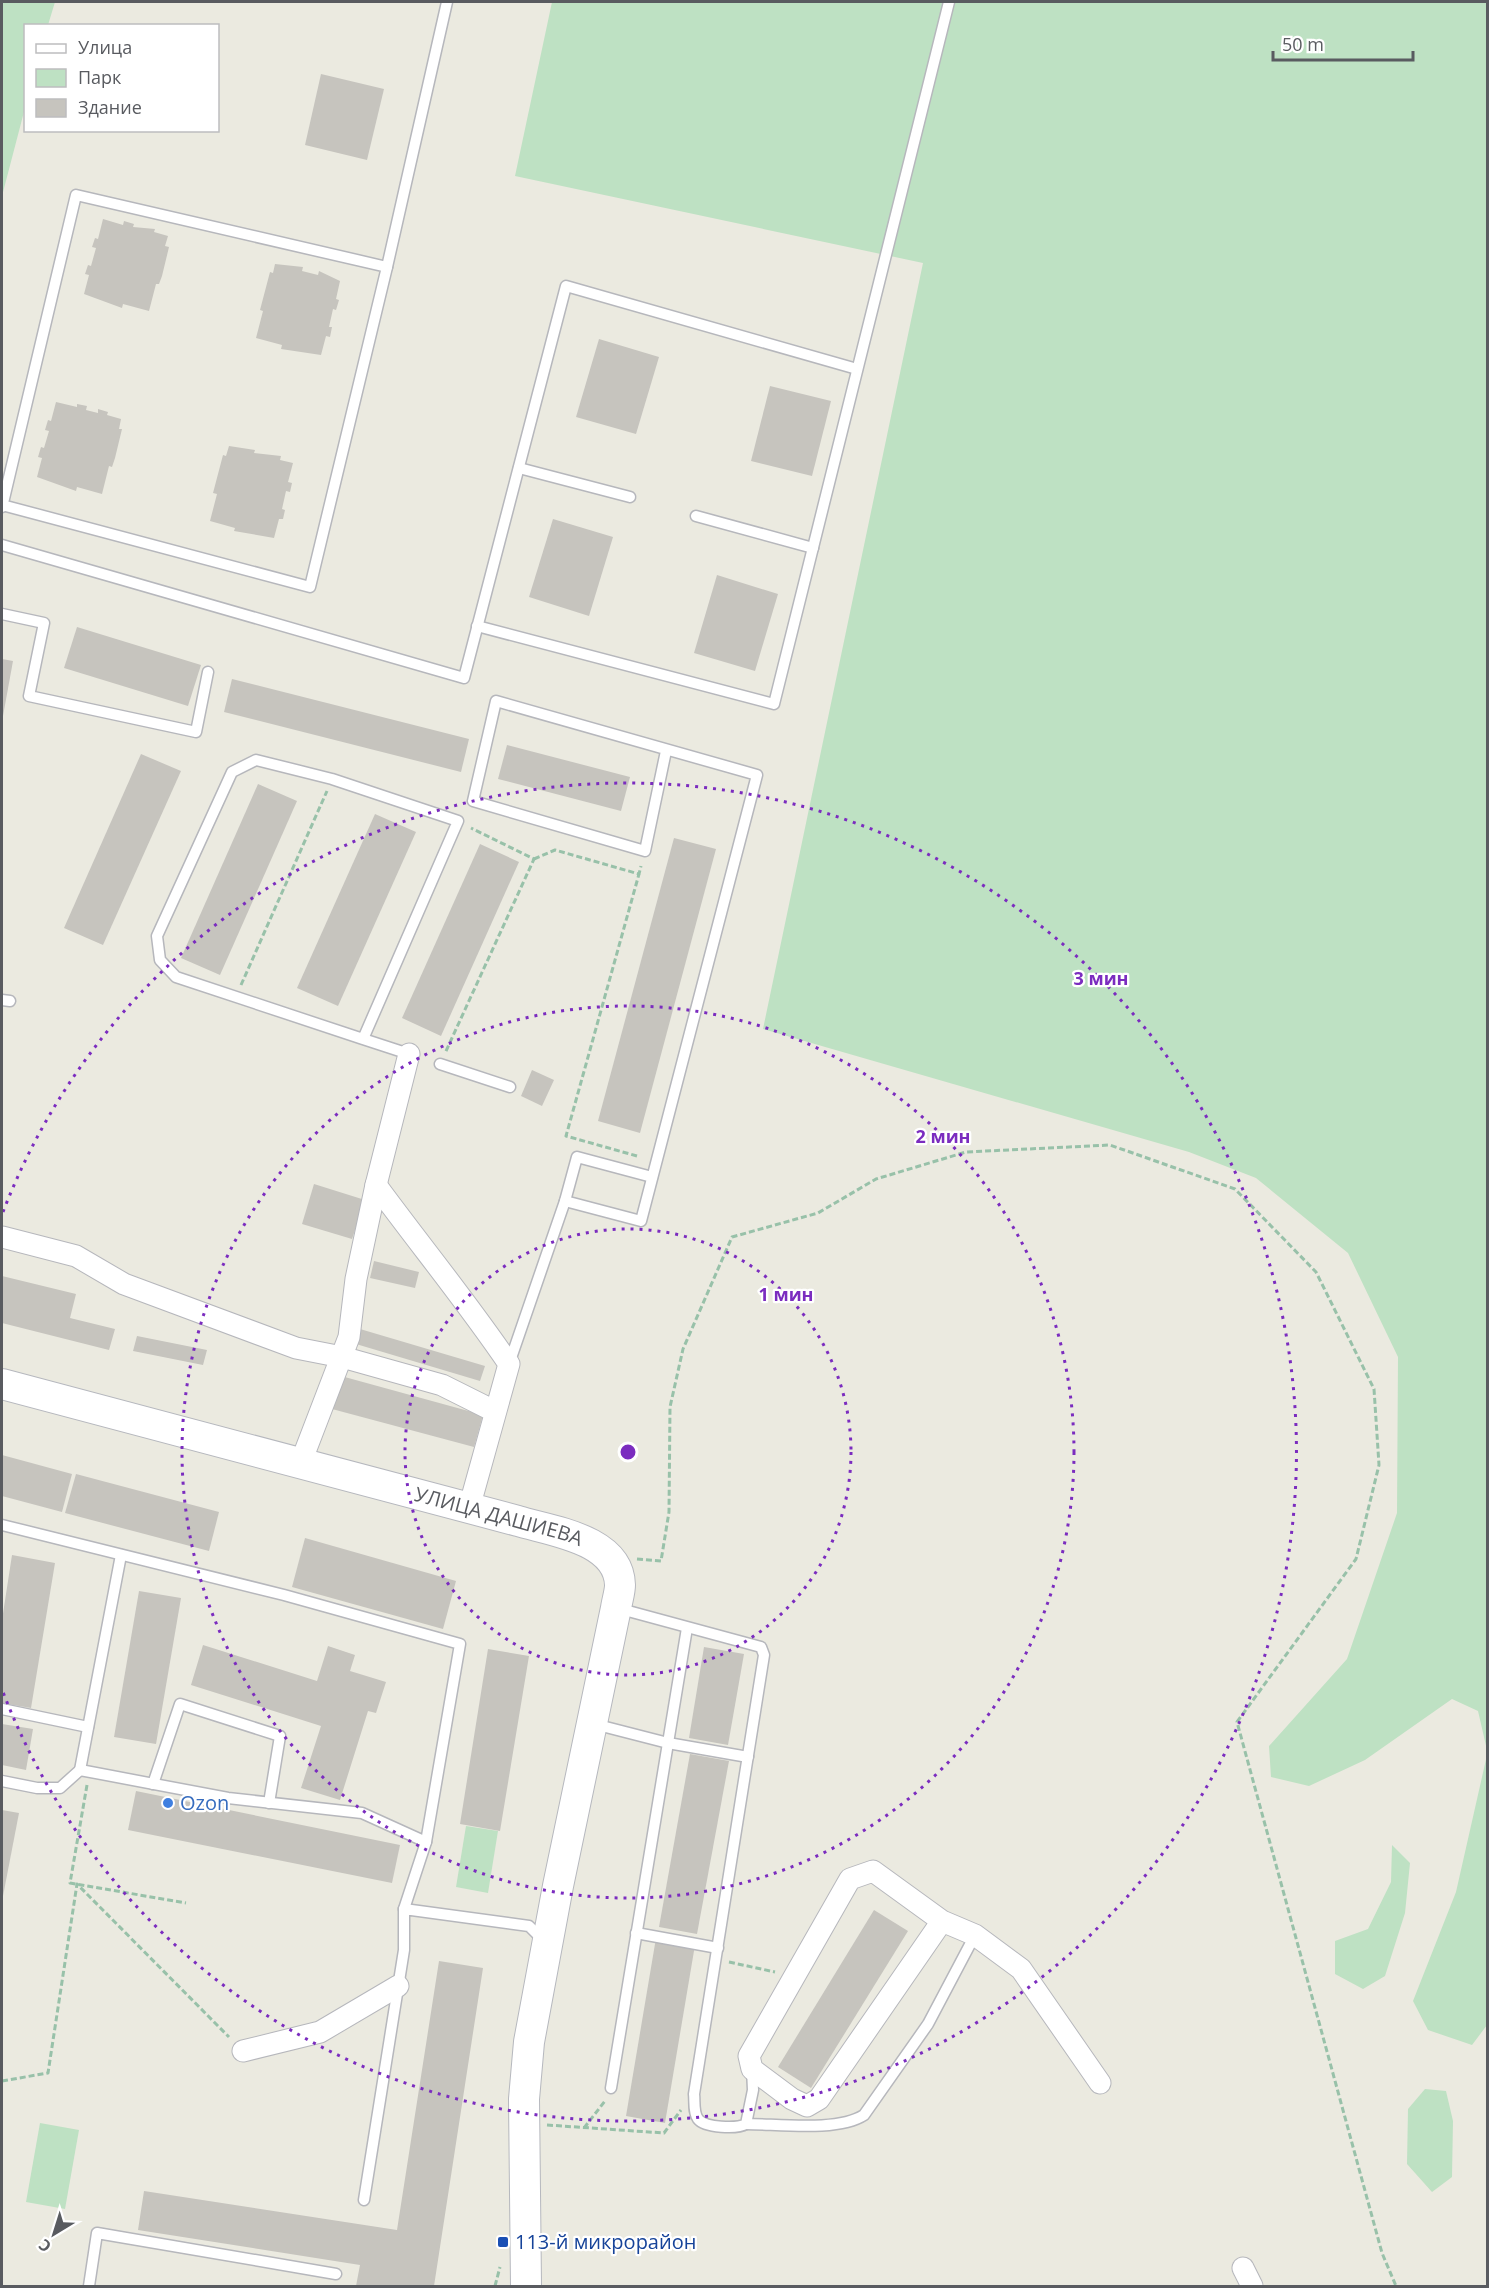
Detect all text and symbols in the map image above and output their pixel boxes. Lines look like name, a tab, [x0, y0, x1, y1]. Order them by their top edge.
legend	[24, 24, 219, 132]
scale bar	[1273, 24, 1412, 62]
text: 50 m	[1282, 32, 1324, 56]
text: Улица	[78, 35, 132, 59]
text: Парк	[78, 65, 122, 89]
text: Здание	[78, 95, 142, 119]
text: 3 мин	[1073, 966, 1129, 990]
text: 2 мин	[915, 1124, 971, 1148]
text: 1 мин	[758, 1282, 814, 1306]
centre of rings	[618, 1442, 638, 1462]
street label: УЛИЦА ДАШИЕВА	[412, 1480, 587, 1552]
place label: Ozon	[180, 1789, 229, 1816]
marker: Ozon	[161, 1796, 175, 1810]
north arrow	[24, 2204, 84, 2264]
place label: 113-й микрорайон	[515, 2228, 696, 2255]
text: С	[34, 2234, 56, 2258]
marker: 113-й микрорайон	[496, 2235, 510, 2249]

